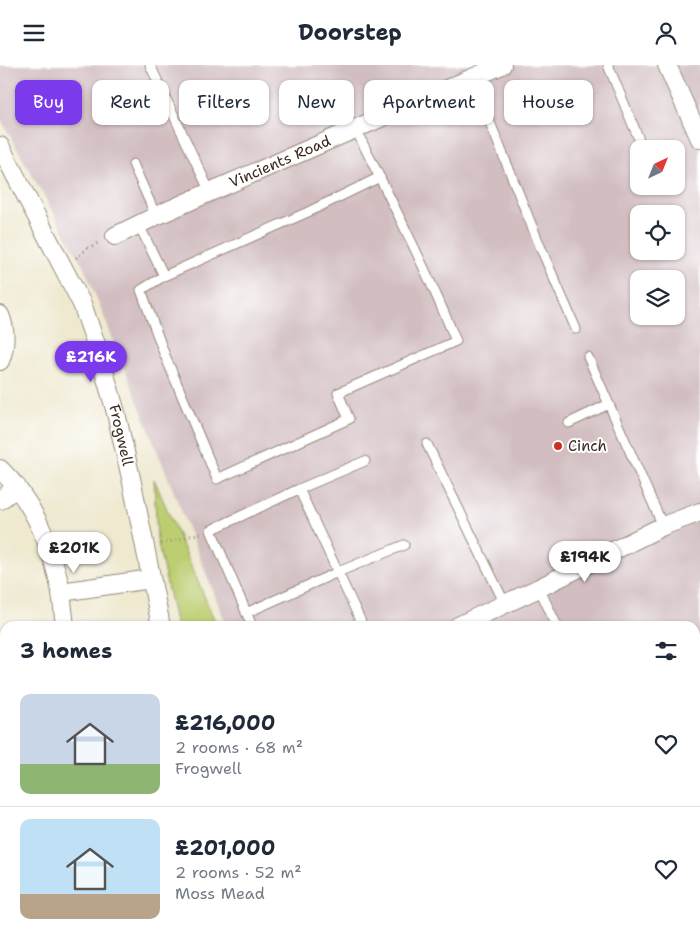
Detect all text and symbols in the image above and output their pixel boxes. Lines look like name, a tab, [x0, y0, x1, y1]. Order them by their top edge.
text: Doorstep	[298, 18, 402, 47]
icon: menu	[20, 19, 48, 47]
icon: person	[652, 19, 680, 47]
chip: Buy	[15, 80, 82, 125]
chip: Rent	[92, 80, 169, 125]
chip: Filters	[179, 80, 269, 125]
chip: New	[279, 80, 354, 125]
chip: Apartment	[364, 80, 494, 125]
chip: House	[504, 80, 593, 125]
street label: Vincients Road	[226, 131, 334, 192]
north arrow	[630, 140, 685, 195]
map controls	[630, 140, 685, 325]
button: locate	[630, 205, 685, 260]
button: layers	[630, 270, 685, 325]
pin: £216K	[56, 341, 126, 383]
text: £216K	[66, 346, 116, 367]
street label: Frogwell	[104, 402, 138, 468]
place label: Cinch	[568, 436, 607, 456]
marker: Cinch	[552, 440, 564, 452]
pin: £201K	[39, 531, 109, 574]
text: £201K	[49, 537, 99, 558]
pin: £194K	[550, 541, 620, 583]
text: £194K	[560, 546, 610, 567]
text: 3 homes	[20, 637, 112, 665]
icon: filters	[652, 637, 680, 665]
text: £216,000	[175, 709, 275, 737]
icon: home	[60, 714, 120, 774]
icon: heart	[652, 730, 680, 758]
text: 2 rooms · 68 m²	[175, 737, 303, 758]
text: Frogwell	[175, 758, 242, 779]
text: £201,000	[175, 834, 275, 862]
icon: home	[60, 839, 120, 899]
icon: heart	[652, 855, 680, 883]
text: 2 rooms · 52 m²	[175, 862, 302, 883]
text: Moss Mead	[175, 883, 265, 904]

